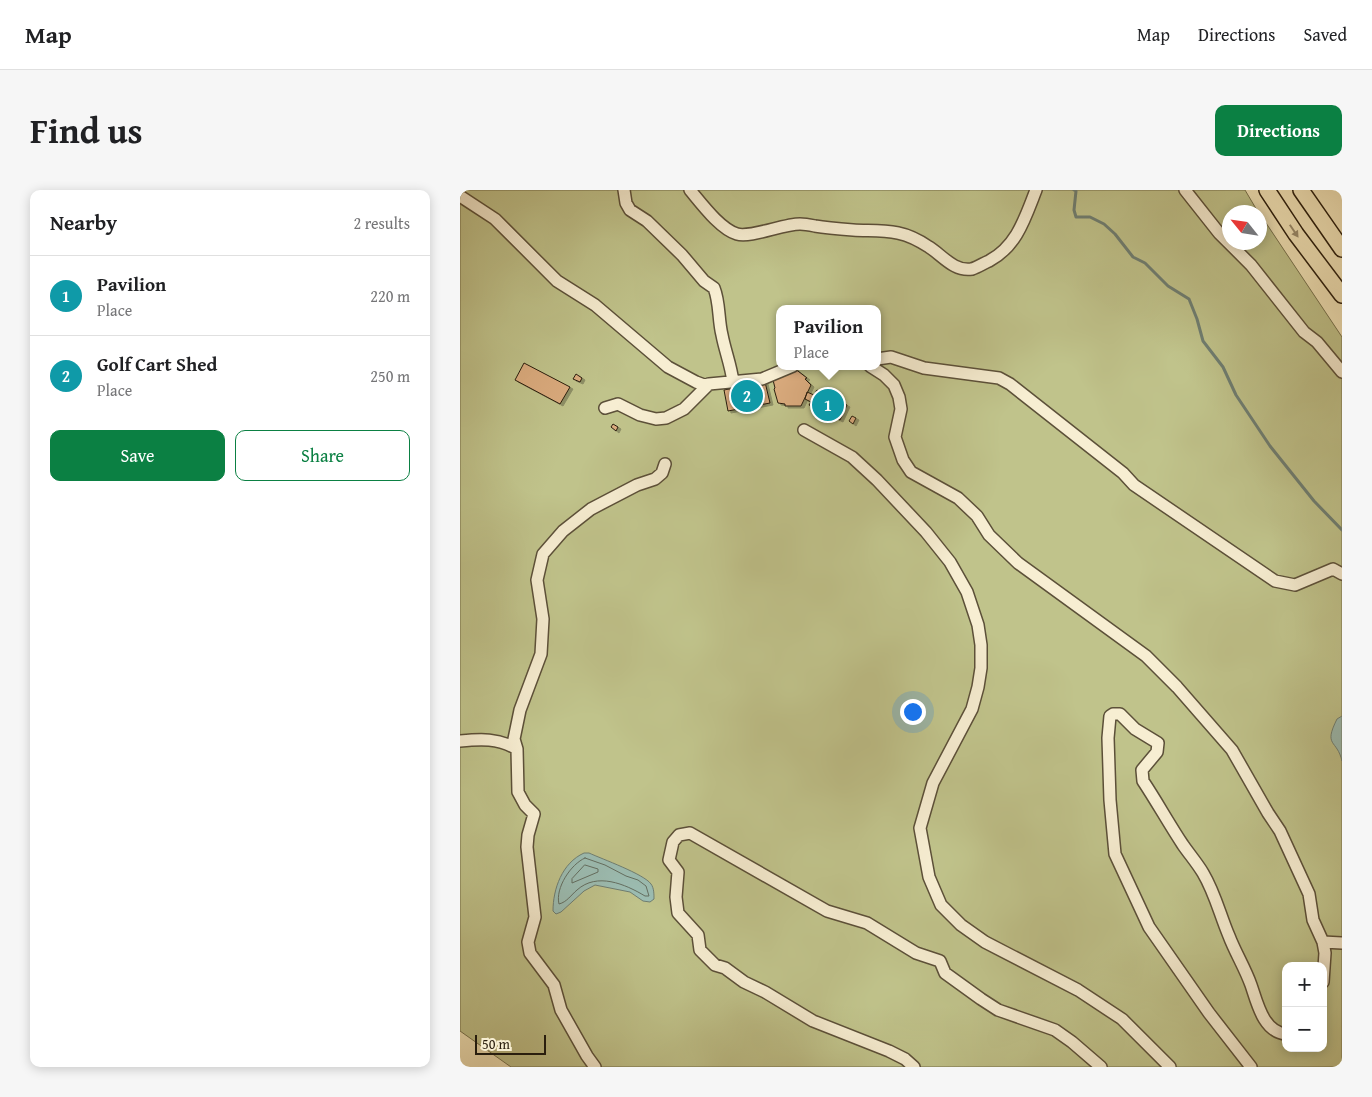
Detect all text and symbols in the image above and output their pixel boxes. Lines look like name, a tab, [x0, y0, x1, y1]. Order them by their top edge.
text: Map	[25, 17, 72, 52]
text: Map	[1137, 21, 1170, 48]
text: Directions	[1198, 21, 1275, 48]
text: Saved	[1303, 21, 1347, 48]
text: Find us	[30, 105, 143, 156]
button: Directions	[1215, 105, 1342, 156]
north arrow	[1222, 205, 1267, 250]
text: Nearby	[50, 207, 117, 238]
text: 2 results	[353, 211, 410, 235]
one-way arrow	[1289, 224, 1299, 237]
text: Pavilion	[97, 270, 166, 298]
text: 1	[62, 284, 70, 308]
text: 220 m	[370, 284, 410, 308]
text: Place	[97, 298, 132, 322]
popup	[776, 305, 881, 370]
text: Pavilion	[794, 312, 863, 340]
text: Place	[794, 340, 829, 364]
text: Golf Cart Shed	[97, 350, 217, 378]
text: 2	[62, 364, 70, 388]
text: 250 m	[370, 364, 410, 388]
pin: 2	[731, 377, 763, 415]
text: Place	[97, 378, 132, 402]
pin: 1	[812, 386, 844, 424]
button: Save	[50, 430, 225, 481]
button: Share	[235, 430, 410, 481]
your location	[900, 699, 926, 725]
map controls	[1282, 962, 1327, 1052]
button: +	[1282, 962, 1327, 1007]
button: −	[1282, 1007, 1327, 1052]
scale bar	[475, 1032, 546, 1055]
text: 50 m	[482, 1034, 510, 1054]

